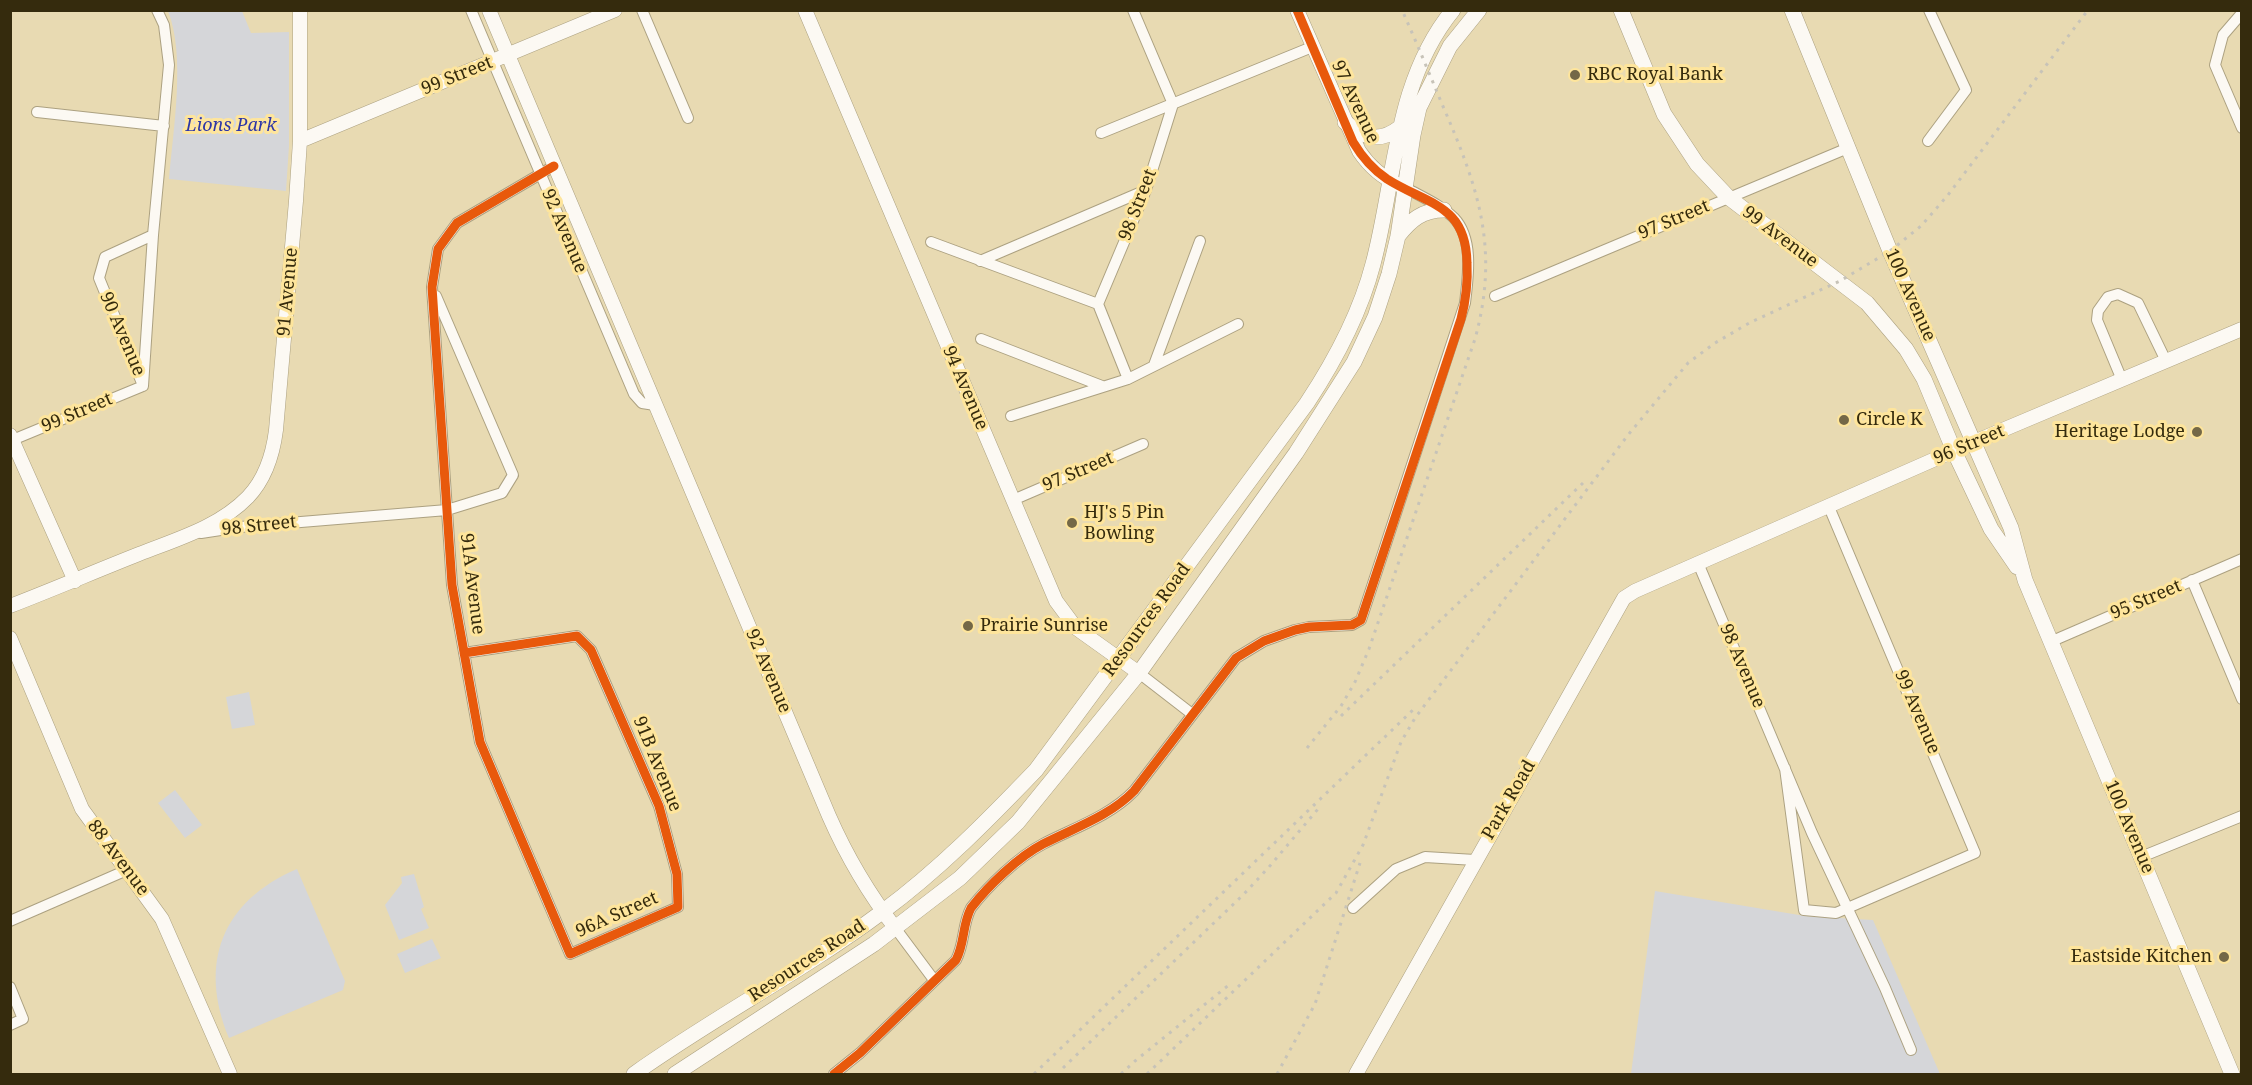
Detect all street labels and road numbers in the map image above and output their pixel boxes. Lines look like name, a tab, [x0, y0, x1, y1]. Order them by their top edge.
street label: 99 Street	[418, 52, 496, 100]
street label: 97 Avenue	[1326, 57, 1384, 147]
street label: 98 Street	[1114, 166, 1162, 244]
street label: 92 Avenue	[537, 186, 591, 276]
street label: 97 Street	[1635, 195, 1713, 245]
street label: 99 Avenue	[1738, 202, 1822, 272]
street label: 100 Avenue	[1880, 245, 1940, 345]
street label: 91 Avenue	[273, 247, 303, 337]
street label: 90 Avenue	[95, 289, 149, 379]
street label: 94 Avenue	[938, 343, 992, 433]
street label: 99 Street	[38, 388, 116, 438]
street label: 96 Street	[1930, 420, 2008, 470]
street label: 97 Street	[1039, 447, 1117, 497]
street label: 98 Street	[221, 511, 297, 541]
street label: 91A Avenue	[455, 532, 489, 636]
street label: Resources Road	[1099, 559, 1195, 681]
street label: 95 Street	[2107, 575, 2185, 625]
street label: 98 Avenue	[1715, 621, 1769, 711]
street label: 92 Avenue	[741, 626, 795, 716]
street label: 99 Avenue	[1890, 667, 1944, 757]
street label: 91B Avenue	[628, 713, 686, 815]
street label: Park Road	[1478, 756, 1540, 844]
street label: 100 Avenue	[2100, 777, 2158, 877]
street label: 88 Avenue	[83, 816, 153, 900]
street label: 96A Street	[573, 887, 661, 943]
street label: Resources Road	[745, 915, 869, 1007]

